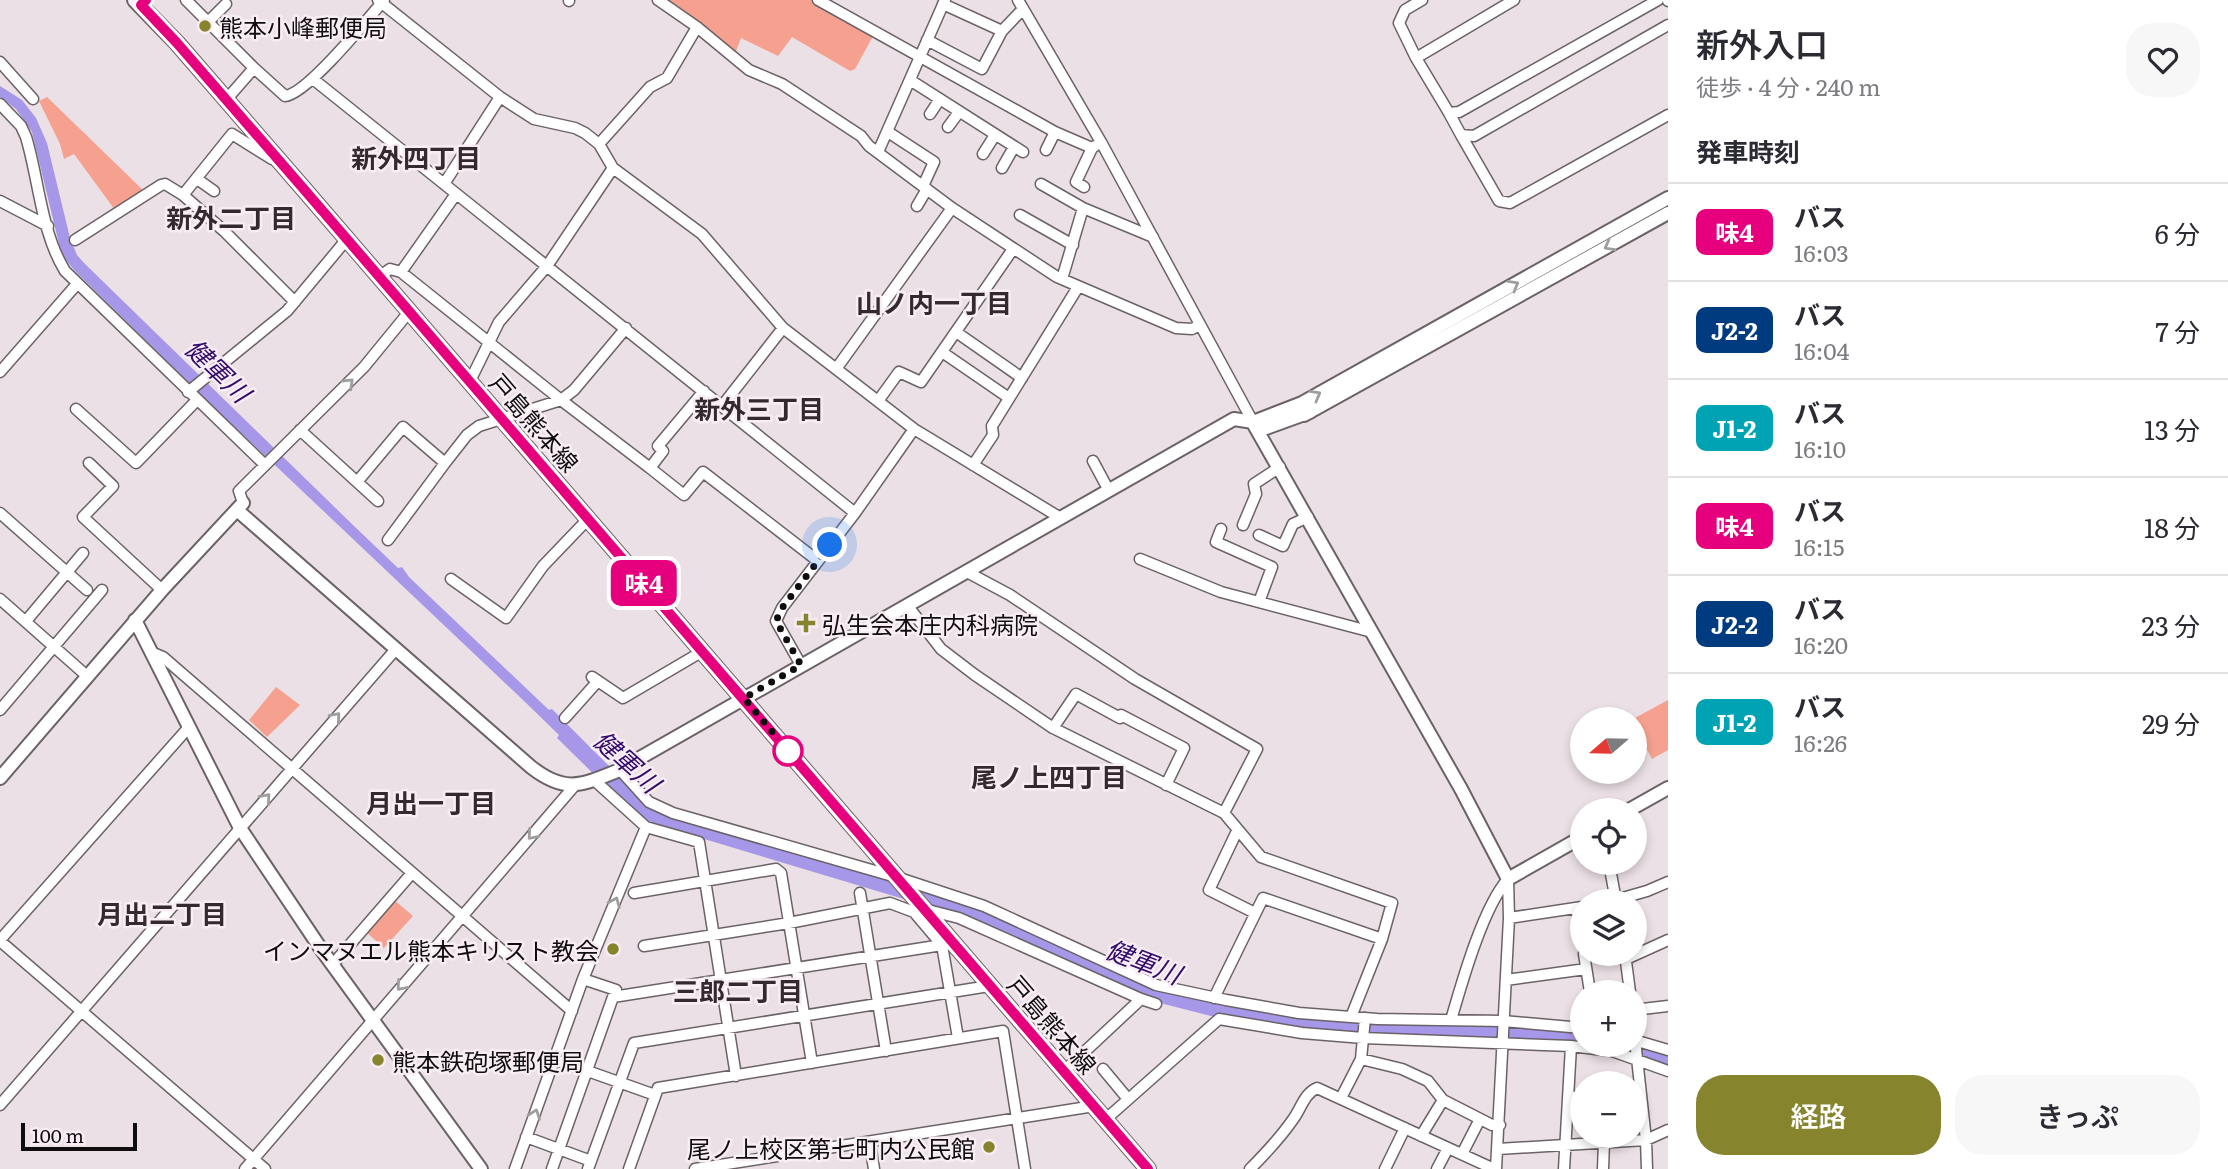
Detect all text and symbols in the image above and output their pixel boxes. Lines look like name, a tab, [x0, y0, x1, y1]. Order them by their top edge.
place label: 熊本小峰郵便局	[219, 9, 387, 44]
marker: 熊本小峰郵便局	[197, 18, 213, 34]
text: 新外入口	[1696, 18, 1828, 67]
button: heart	[2126, 23, 2200, 97]
text: 徒歩 · 4 分 · 240 m	[1696, 69, 1881, 103]
text: 発車時刻	[1696, 131, 1800, 170]
district label: 新外四丁目	[351, 137, 481, 176]
text: バス	[1794, 196, 1846, 235]
district label: 新外二丁目	[166, 197, 296, 236]
text: 6 分	[2155, 213, 2200, 252]
text: 味4	[1715, 214, 1754, 249]
text: 16:03	[1794, 235, 1849, 269]
one-way arrow	[1603, 238, 1616, 251]
one-way arrow	[1507, 280, 1520, 293]
district label: 山ノ内一丁目	[856, 282, 1012, 321]
text: バス	[1794, 294, 1846, 333]
text: 7 分	[2156, 311, 2200, 350]
text: J2-2	[1711, 312, 1758, 347]
water label: 健軍川	[177, 328, 263, 412]
text: 16:04	[1794, 333, 1849, 367]
street label: 戸島熊本線	[482, 365, 588, 479]
one-way arrow	[341, 378, 354, 391]
district label: 新外三丁目	[694, 388, 824, 427]
one-way arrow	[1308, 390, 1321, 404]
text: バス	[1794, 392, 1846, 431]
text: 13 分	[2144, 409, 2200, 448]
text: J1-2	[1713, 410, 1756, 445]
text: 16:10	[1794, 431, 1846, 465]
text: バス	[1794, 490, 1846, 529]
text: 18 分	[2144, 507, 2200, 546]
text: 味4	[1715, 508, 1754, 543]
your location	[812, 527, 847, 562]
text: 16:15	[1794, 529, 1844, 563]
line badge: 味4	[612, 560, 676, 606]
text: 味4	[625, 565, 663, 600]
text: バス	[1794, 588, 1846, 627]
text: 23 分	[2142, 605, 2200, 644]
place label: 弘生会本庄内科病院	[822, 606, 1038, 641]
text: J2-2	[1711, 606, 1758, 641]
marker: 弘生会本庄内科病院	[796, 613, 816, 633]
text: 16:20	[1794, 627, 1848, 661]
text: バス	[1794, 686, 1846, 725]
text: 29 分	[2142, 703, 2200, 742]
text: J1-2	[1713, 704, 1756, 739]
north arrow	[1570, 707, 1647, 784]
map controls	[1570, 707, 1647, 1148]
one-way arrow	[328, 712, 340, 725]
water label: 健軍川	[586, 719, 672, 803]
text: 16:26	[1794, 725, 1847, 759]
unlabelled marker	[773, 736, 803, 766]
district label: 尾ノ上四丁目	[971, 756, 1127, 795]
district label: 月出一丁目	[366, 782, 496, 821]
one-way arrow	[258, 793, 270, 806]
button: locate	[1570, 798, 1647, 875]
one-way arrow	[528, 827, 540, 840]
button: layers	[1570, 889, 1647, 966]
district label: 月出二丁目	[97, 893, 227, 932]
one-way arrow	[607, 896, 621, 908]
water label: 健軍川	[1101, 928, 1190, 993]
place label: インマヌエル熊本キリスト教会	[263, 932, 599, 967]
marker: インマヌエル熊本キリスト教会	[605, 941, 621, 957]
street label: 戸島熊本線	[1000, 967, 1106, 1081]
district label: 三郎二丁目	[673, 970, 803, 1009]
one-way arrow	[397, 978, 409, 991]
button: +	[1570, 980, 1647, 1057]
place label: 熊本鉄砲塚郵便局	[392, 1043, 584, 1078]
marker: 熊本鉄砲塚郵便局	[370, 1052, 386, 1068]
button: −	[1570, 1071, 1647, 1148]
button: 経路	[1696, 1075, 1941, 1155]
button: きっぷ	[1955, 1075, 2200, 1155]
one-way arrow	[526, 1108, 540, 1120]
scale bar	[21, 1120, 136, 1152]
text: 100 m	[32, 1121, 84, 1149]
place label: 尾ノ上校区第七町内公民館	[687, 1130, 975, 1165]
marker: 尾ノ上校区第七町内公民館	[981, 1139, 997, 1155]

